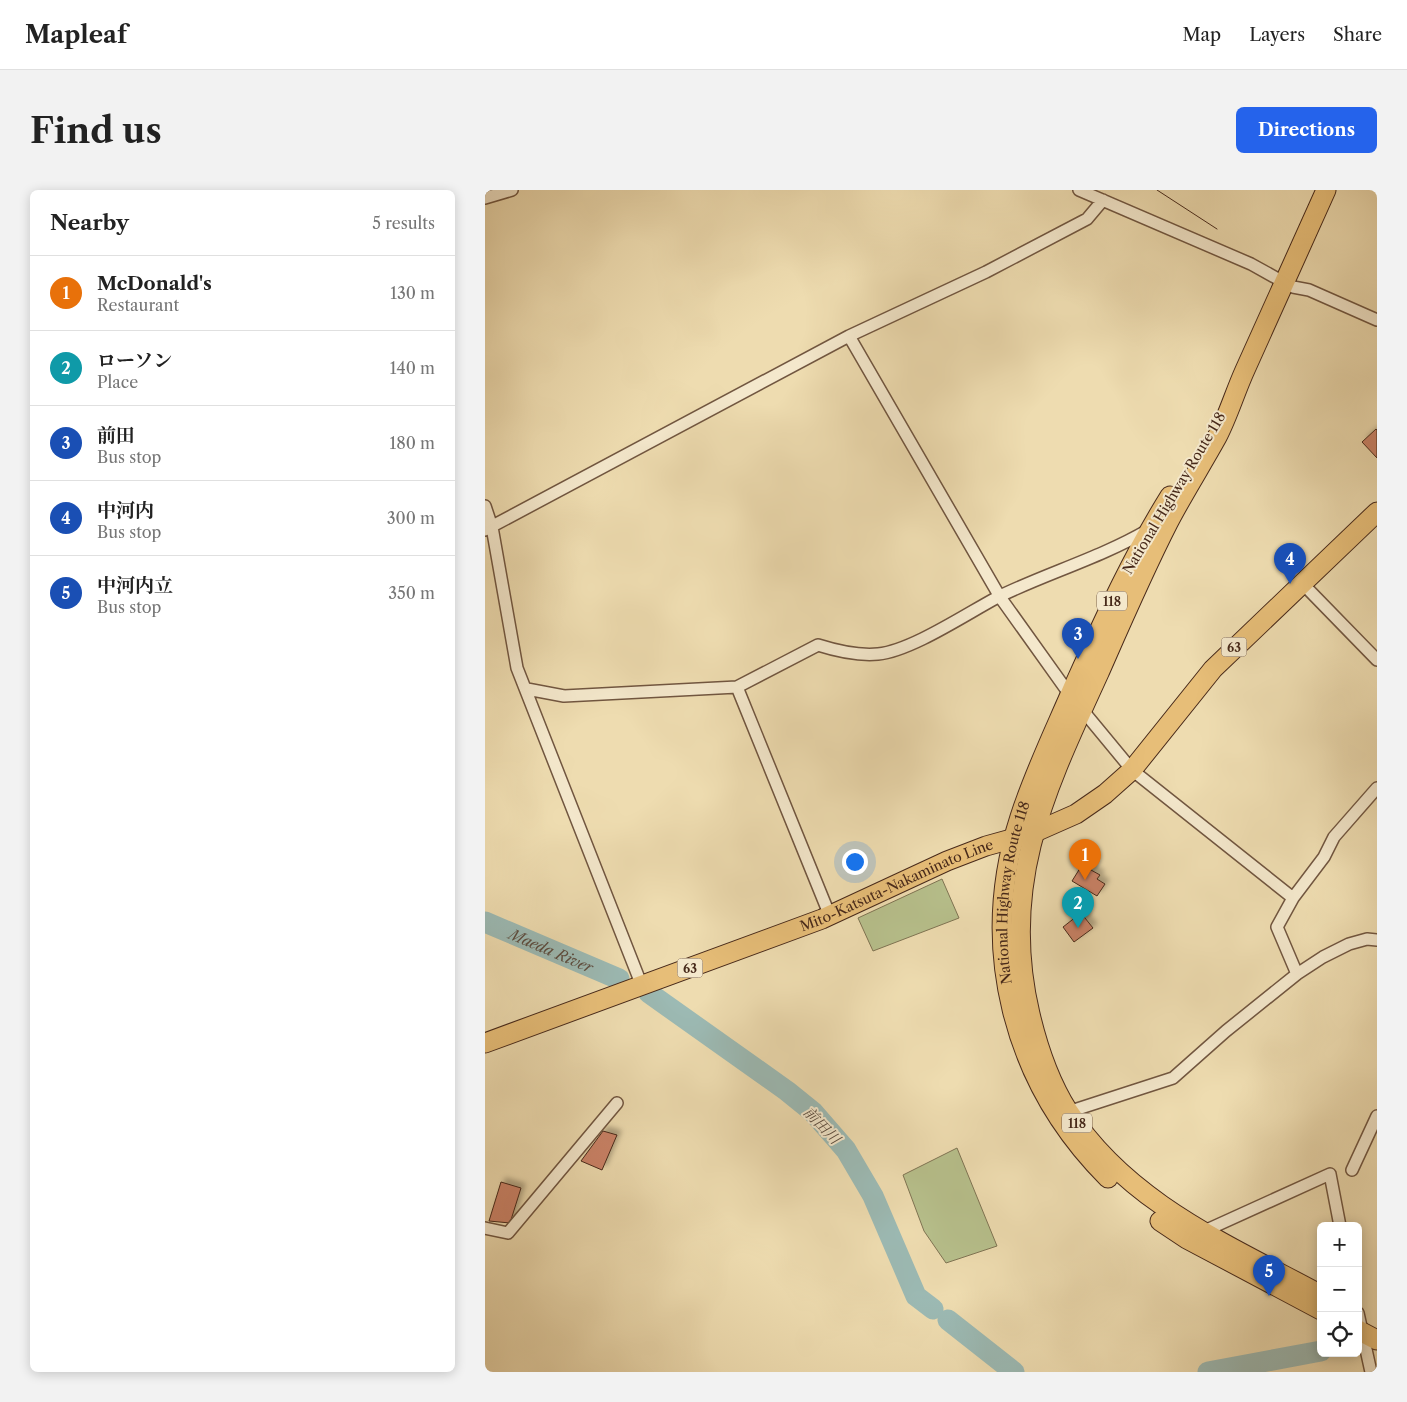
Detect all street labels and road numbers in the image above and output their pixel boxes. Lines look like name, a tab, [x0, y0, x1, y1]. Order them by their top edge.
street label: National Highway Route 118	[1118, 409, 1230, 577]
road number: 118	[1097, 592, 1127, 611]
road number: 63	[1221, 638, 1247, 657]
street label: National Highway Route 118	[993, 798, 1034, 986]
street label: Mito-Katsuta-Nakaminato Line	[797, 835, 995, 935]
road number: 63	[677, 958, 703, 978]
road number: 118	[1062, 1114, 1092, 1132]

